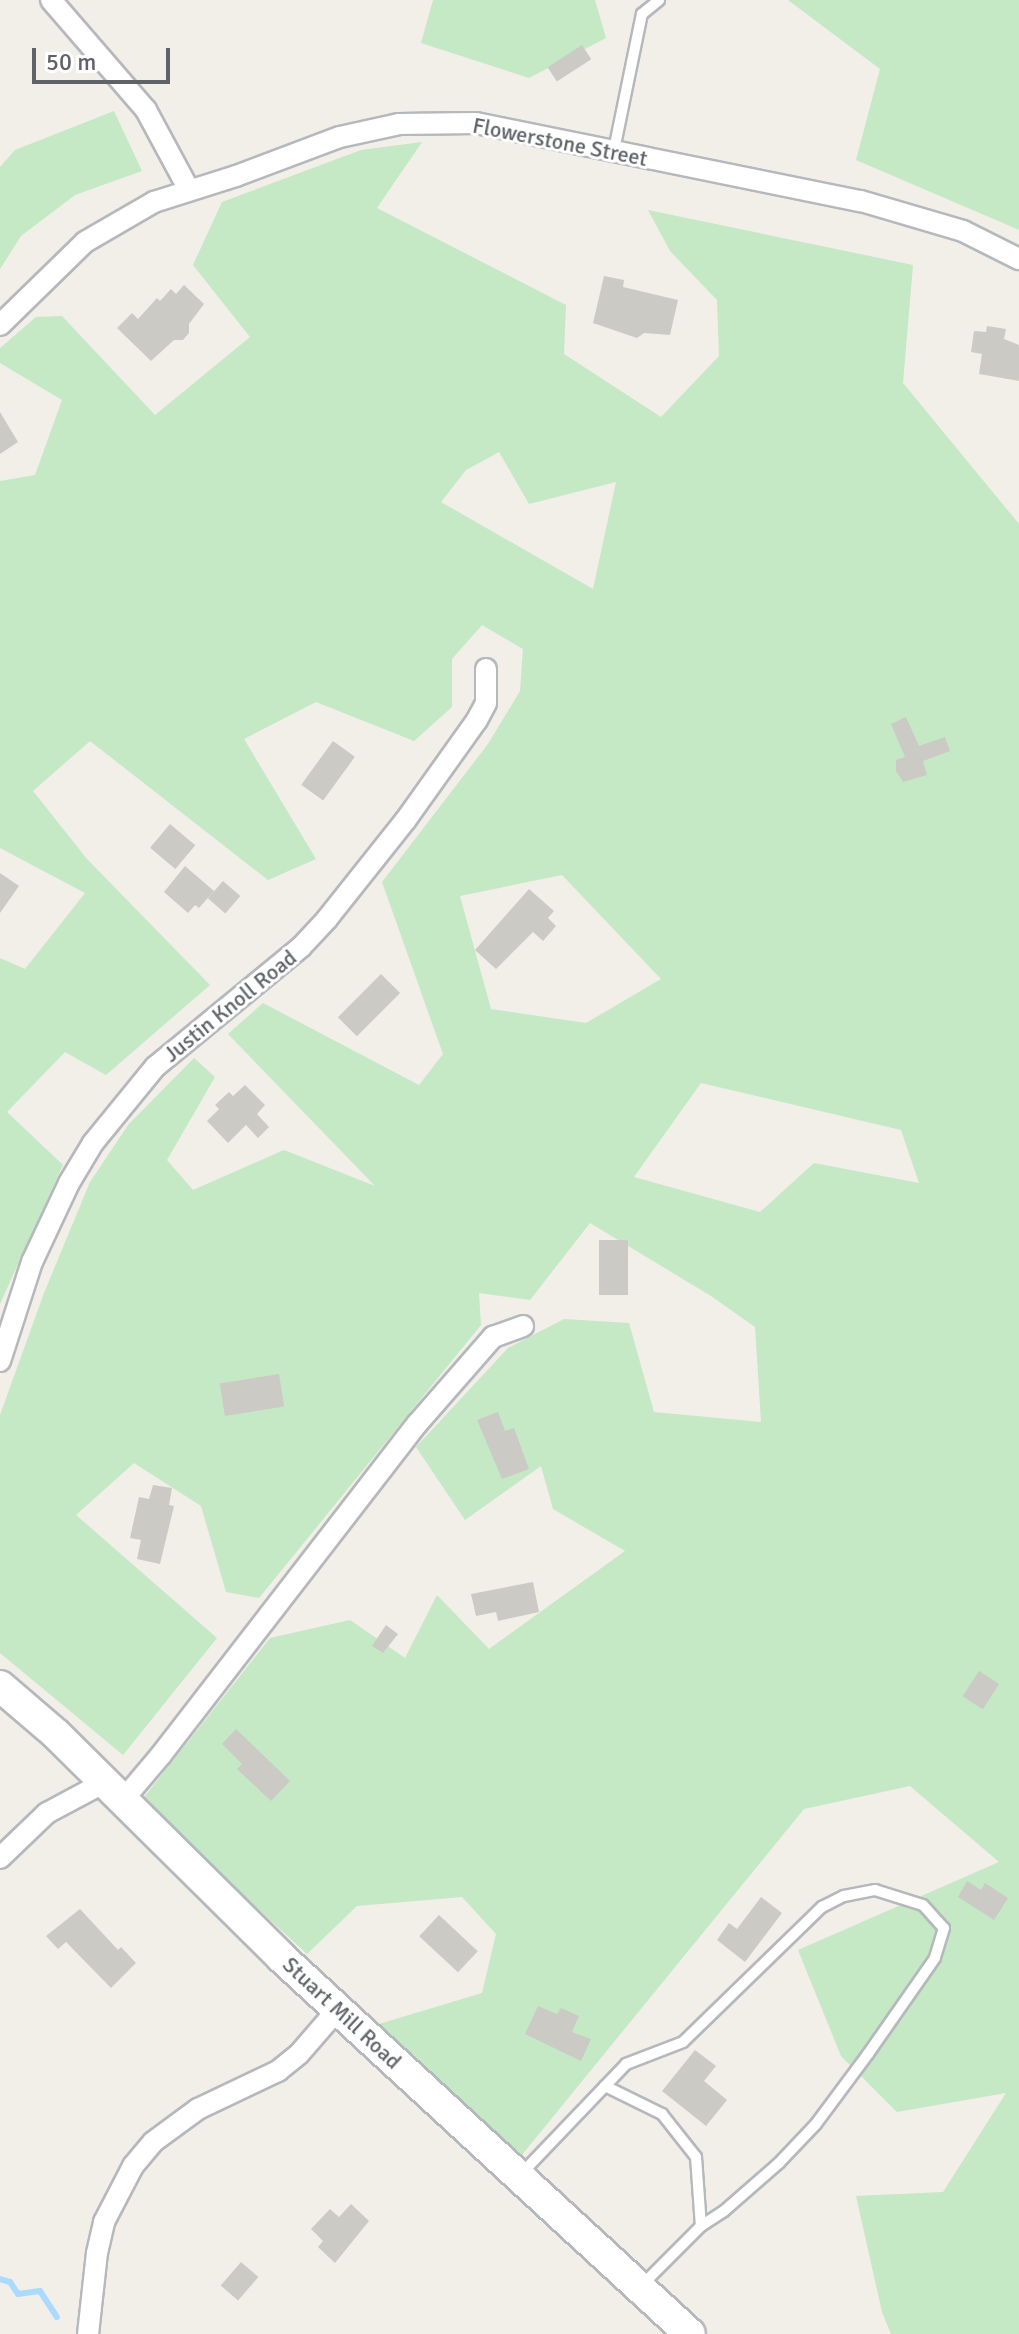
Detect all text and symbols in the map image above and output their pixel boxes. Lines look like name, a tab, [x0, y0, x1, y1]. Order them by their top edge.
scale bar	[36, 32, 174, 82]
text: 50 m	[46, 47, 96, 77]
street label: Flowerstone Street	[470, 112, 650, 172]
street label: Justin Knoll Road	[158, 944, 302, 1068]
street label: Stuart Mill Road	[277, 1951, 407, 2075]

